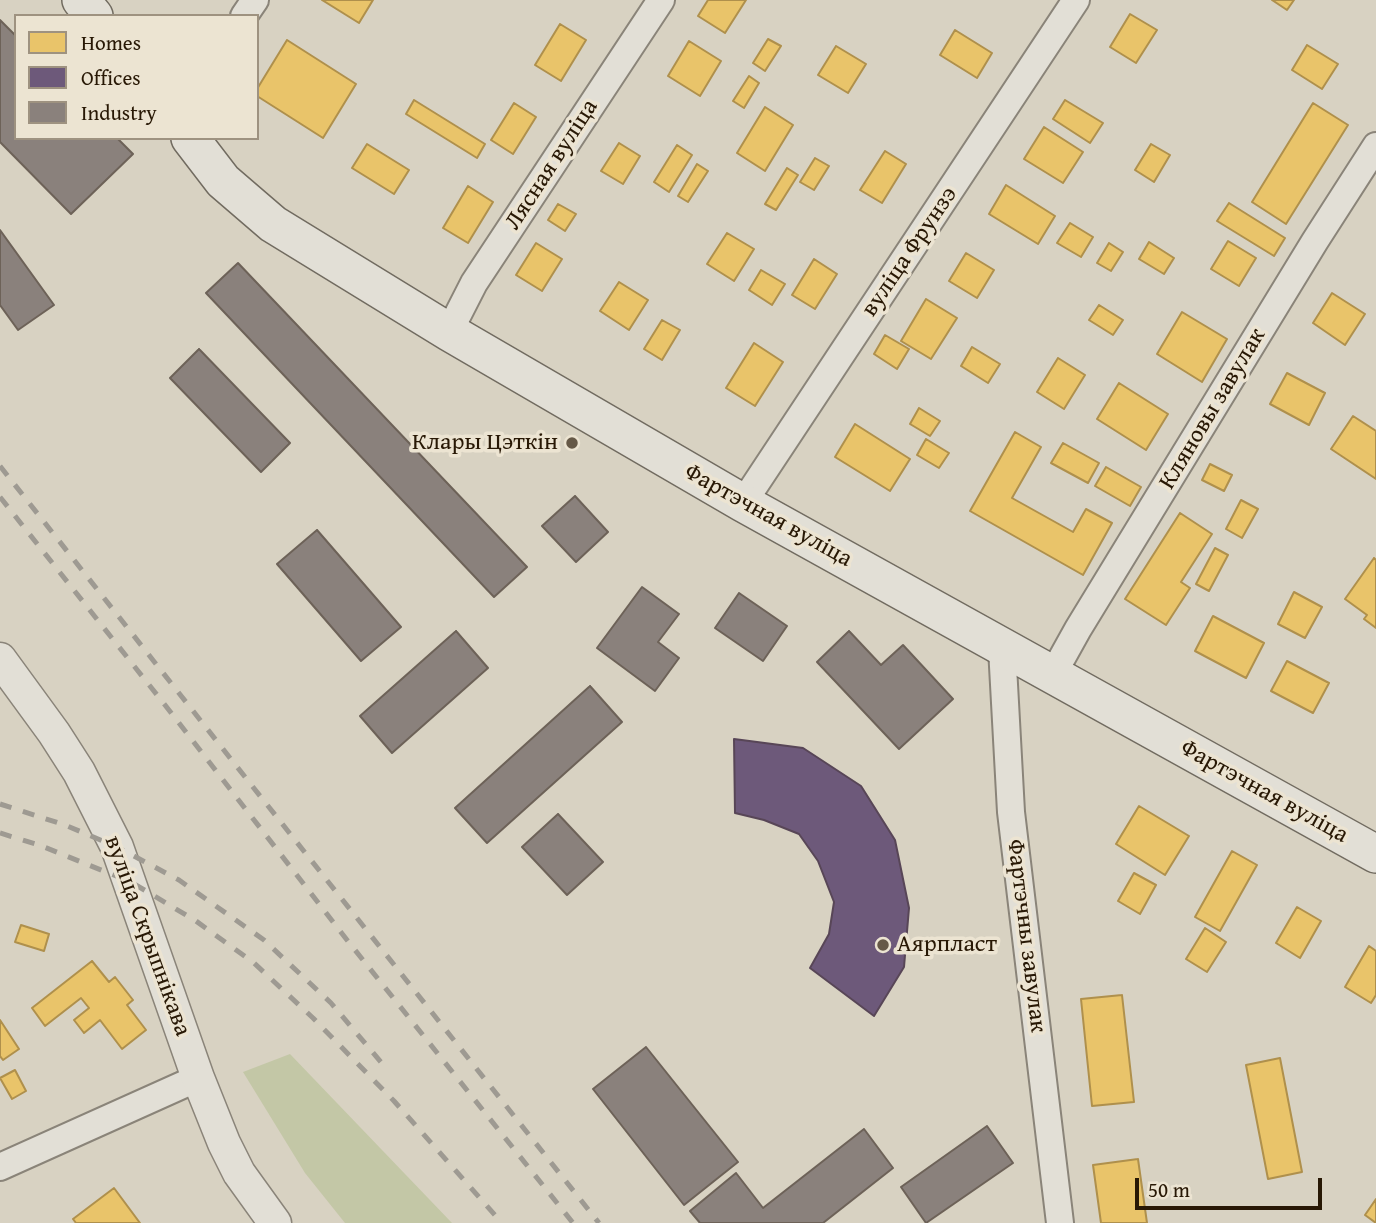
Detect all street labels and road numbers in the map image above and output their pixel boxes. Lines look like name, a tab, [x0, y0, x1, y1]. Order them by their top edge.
street label: Лясная вуліца	[499, 94, 605, 236]
street label: вуліца Фрунзэ	[856, 182, 964, 322]
street label: Кляновы завулак	[1154, 323, 1272, 495]
street label: Фартэчная вуліца	[679, 458, 857, 574]
street label: Фартэчная вуліца	[1175, 734, 1353, 850]
street label: вуліца Скрыпнікава	[97, 832, 197, 1040]
street label: Фартэчны завулак	[1000, 838, 1052, 1034]

